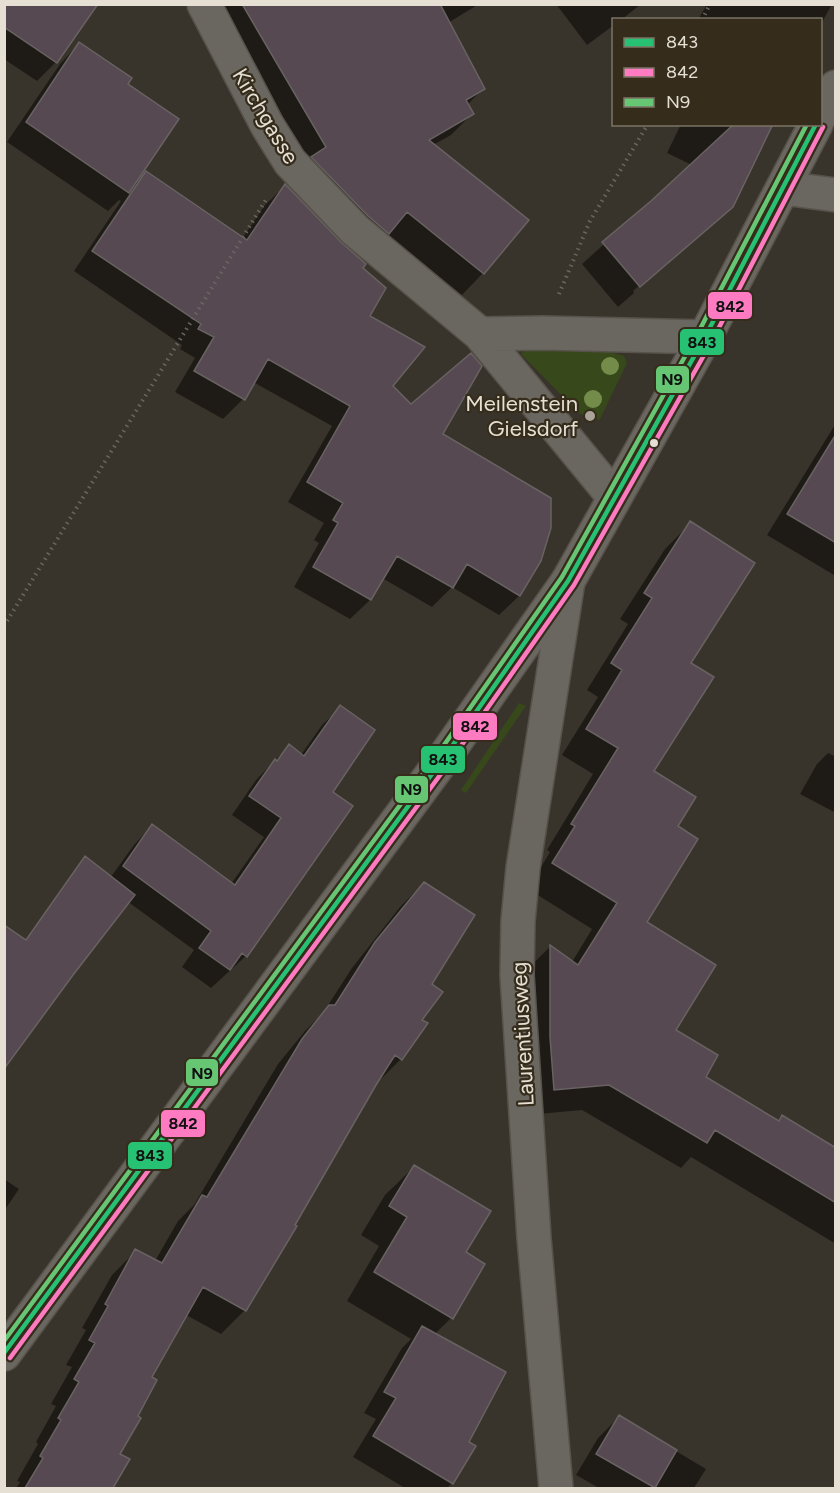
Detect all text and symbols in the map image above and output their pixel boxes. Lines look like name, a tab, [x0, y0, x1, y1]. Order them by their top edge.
legend	[612, 18, 822, 126]
text: 843	[666, 31, 698, 53]
text: 842	[666, 61, 698, 83]
street label: Kirchgasse	[227, 64, 305, 169]
text: N9	[666, 91, 690, 113]
line badge: 842	[707, 291, 753, 320]
text: 842	[715, 297, 745, 316]
line badge: 843	[679, 328, 725, 356]
text: 843	[688, 333, 717, 352]
line badge: N9	[655, 365, 690, 394]
text: N9	[661, 370, 683, 389]
place label: Meilenstein Gielsdorf	[465, 390, 579, 442]
marker: Meilenstein Gielsdorf	[583, 409, 597, 423]
unlabelled marker	[648, 437, 660, 449]
line badge: 842	[452, 712, 498, 741]
text: 842	[460, 717, 490, 736]
line badge: 843	[420, 745, 466, 774]
text: 843	[429, 750, 458, 769]
line badge: N9	[394, 775, 429, 804]
text: N9	[400, 780, 422, 799]
street label: Laurentiusweg	[505, 961, 540, 1107]
line badge: N9	[185, 1058, 219, 1087]
text: N9	[191, 1064, 213, 1083]
line badge: 842	[160, 1109, 206, 1138]
text: 842	[168, 1114, 198, 1133]
line badge: 843	[127, 1141, 173, 1170]
text: 843	[136, 1146, 165, 1165]

